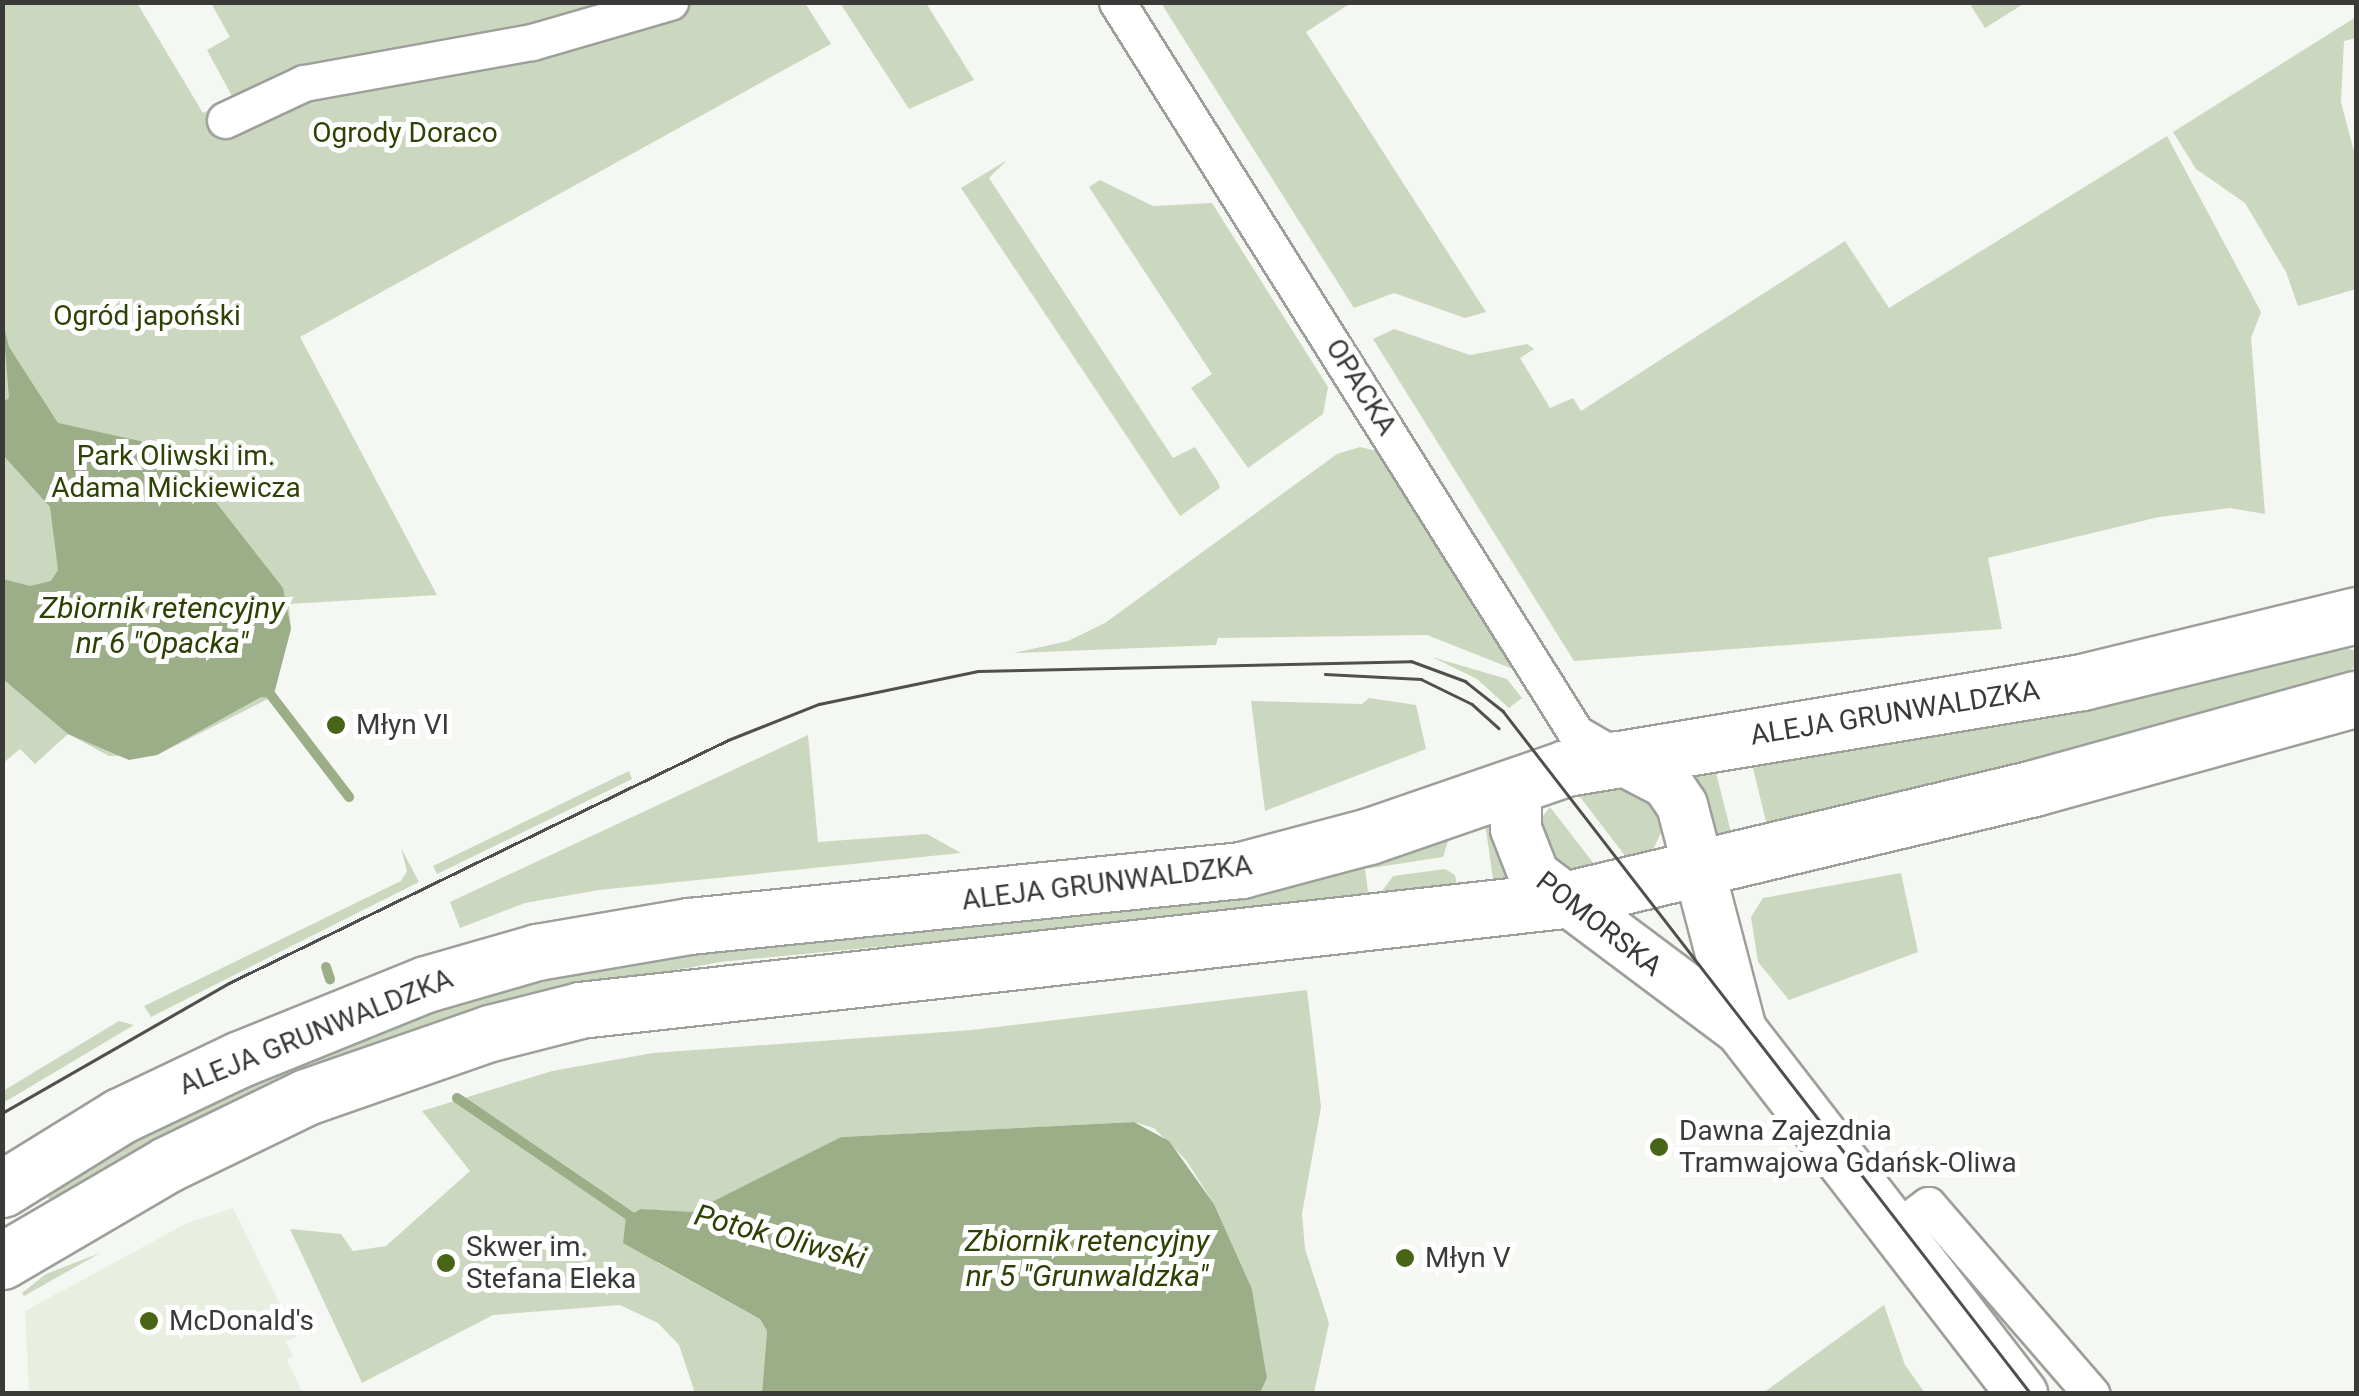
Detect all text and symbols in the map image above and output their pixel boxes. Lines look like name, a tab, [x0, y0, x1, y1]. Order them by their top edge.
park label: Ogrody Doraco	[312, 116, 498, 150]
park label: Ogród japoński	[53, 299, 241, 333]
street label: OPACKA	[1318, 333, 1404, 441]
park label: Park Oliwski im. Adama Mickiewicza	[51, 439, 301, 505]
water label: Zbiornik retencyjny nr 6 "Opacka"	[40, 590, 284, 660]
street label: ALEJA GRUNWALDZKA	[1748, 674, 2042, 752]
place label: Młyn VI	[356, 708, 449, 742]
marker: Młyn VI	[325, 714, 347, 736]
street label: ALEJA GRUNWALDZKA	[960, 849, 1254, 917]
street label: POMORSKA	[1529, 864, 1669, 984]
street label: ALEJA GRUNWALDZKA	[174, 962, 458, 1102]
place label: Dawna Zajezdnia Tramwajowa Gdańsk-Oliwa	[1679, 1114, 2017, 1180]
marker: Dawna Zajezdnia Tramwajowa Gdańsk-Oliwa	[1648, 1136, 1670, 1158]
water label: Potok Oliwski	[691, 1197, 869, 1277]
water label: Zbiornik retencyjny nr 5 "Grunwaldzka"	[965, 1223, 1209, 1294]
place label: Skwer im. Stefana Eleka	[466, 1230, 636, 1296]
place label: Młyn V	[1425, 1241, 1511, 1275]
marker: Młyn V	[1394, 1247, 1416, 1269]
marker: Skwer im. Stefana Eleka	[435, 1252, 457, 1274]
place label: McDonald's	[169, 1304, 314, 1338]
marker: McDonald's	[138, 1310, 160, 1332]

